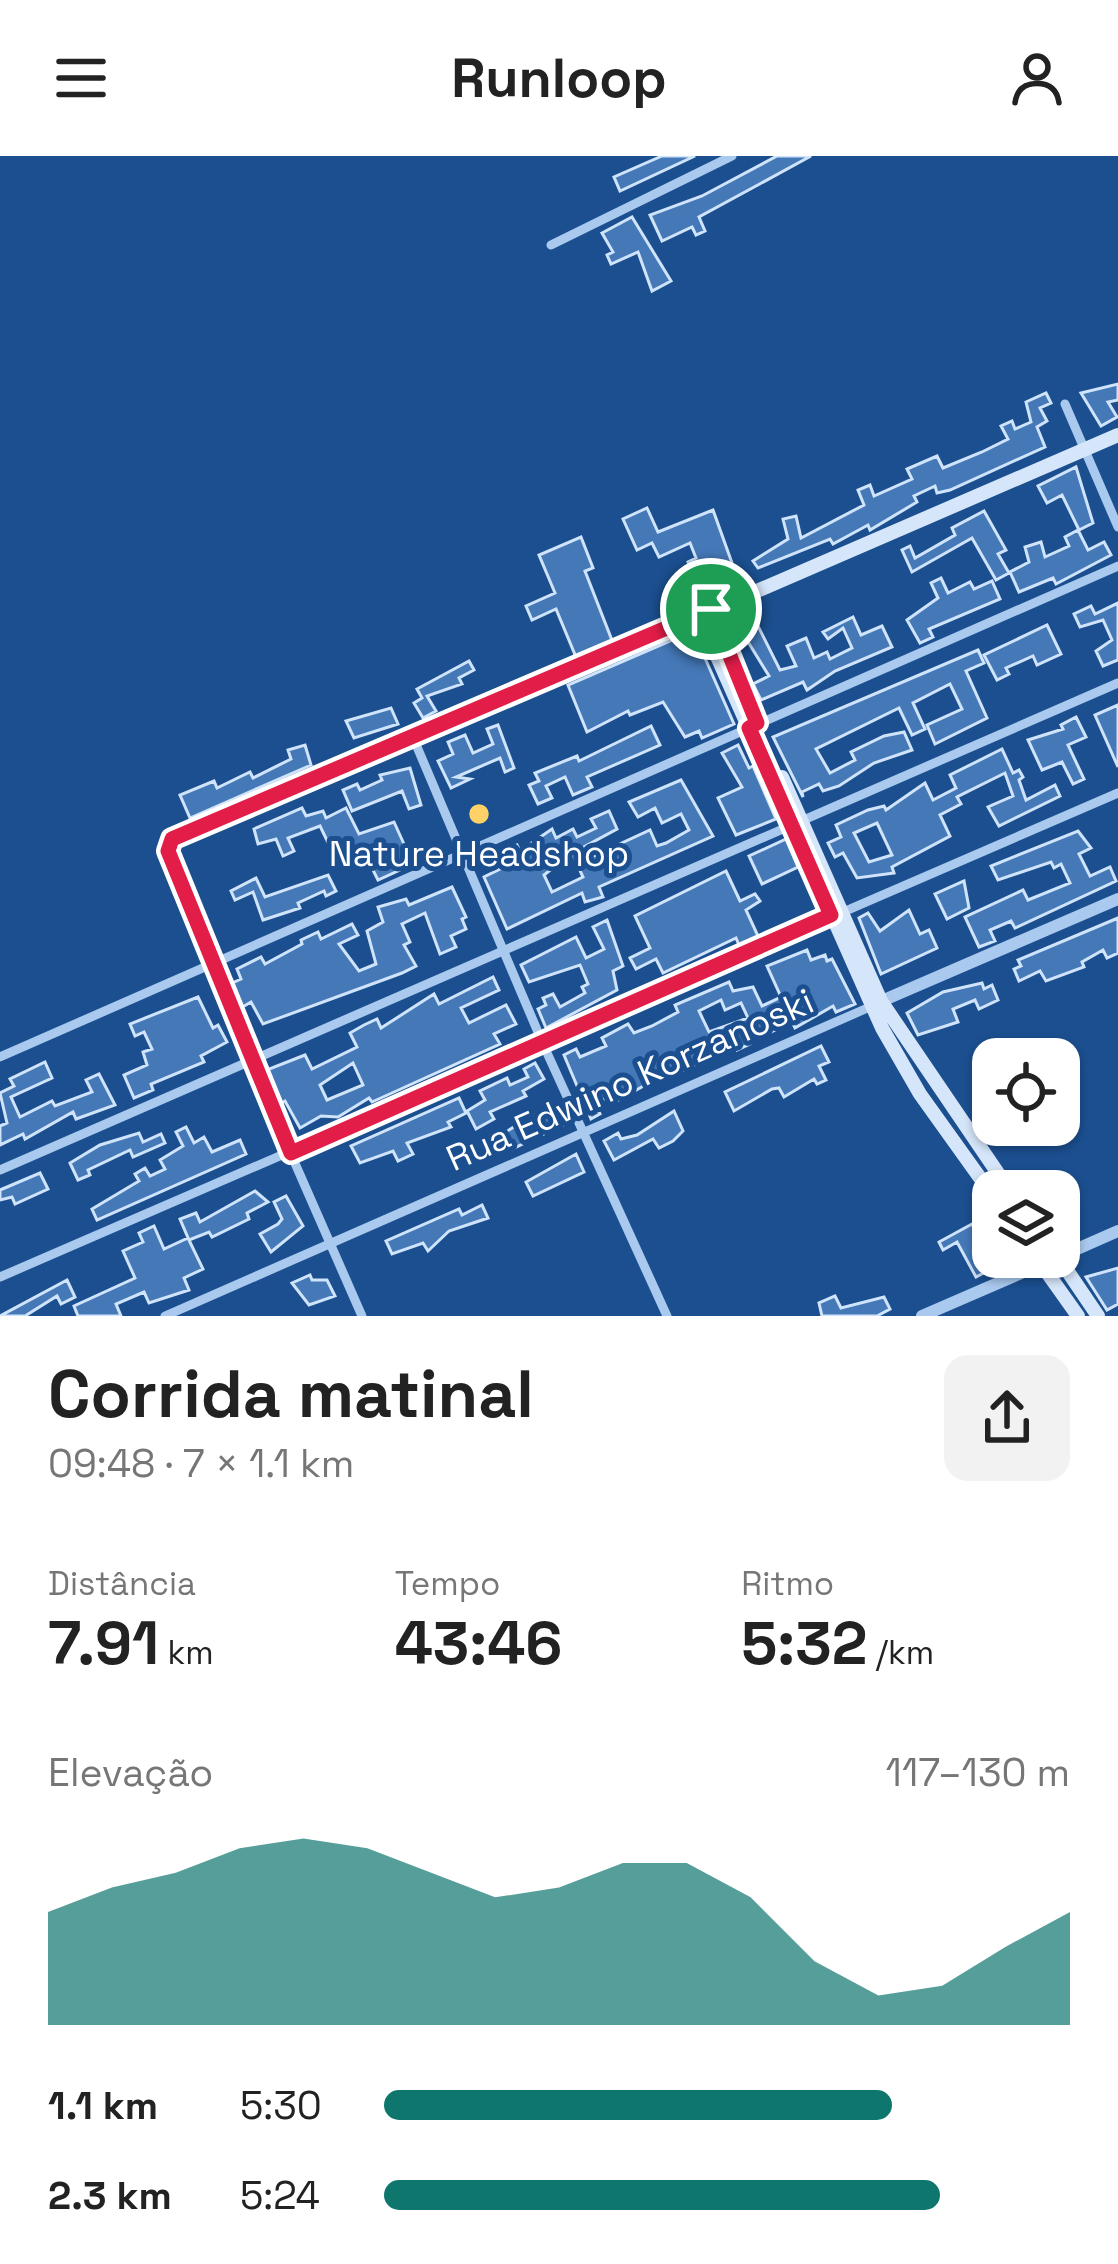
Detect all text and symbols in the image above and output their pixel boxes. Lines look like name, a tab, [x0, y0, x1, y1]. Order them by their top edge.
text: Runloop	[451, 44, 667, 113]
icon: menu	[48, 45, 114, 111]
icon: person	[1004, 45, 1070, 111]
pin	[660, 558, 762, 660]
icon: arrive	[678, 576, 744, 642]
marker: Nature Headshop	[466, 801, 492, 827]
place label: Nature Headshop	[329, 831, 629, 877]
street label: Rua Edwino Korzanoski	[439, 978, 821, 1182]
map controls	[972, 1038, 1080, 1278]
button: locate	[972, 1038, 1080, 1146]
button: layers	[972, 1170, 1080, 1278]
text: Corrida matinal	[48, 1352, 534, 1436]
button: share	[944, 1355, 1070, 1481]
text: 09:48 · 7 × 1.1 km	[48, 1439, 354, 1488]
text: Distância	[48, 1563, 196, 1605]
text: Tempo	[395, 1563, 500, 1605]
text: Ritmo	[741, 1563, 834, 1605]
text: 7.91	[48, 1605, 159, 1682]
text: 43:46	[395, 1605, 562, 1682]
text: 5:32	[741, 1605, 867, 1682]
text: km	[159, 1632, 214, 1674]
text: /km	[867, 1632, 934, 1674]
text: Elevação	[48, 1748, 213, 1797]
text: 117–130 m	[886, 1748, 1070, 1797]
text: 1.1 km	[48, 2081, 158, 2130]
text: 5:30	[240, 2081, 322, 2130]
text: 2.3 km	[48, 2171, 172, 2220]
text: 5:24	[240, 2171, 320, 2220]

